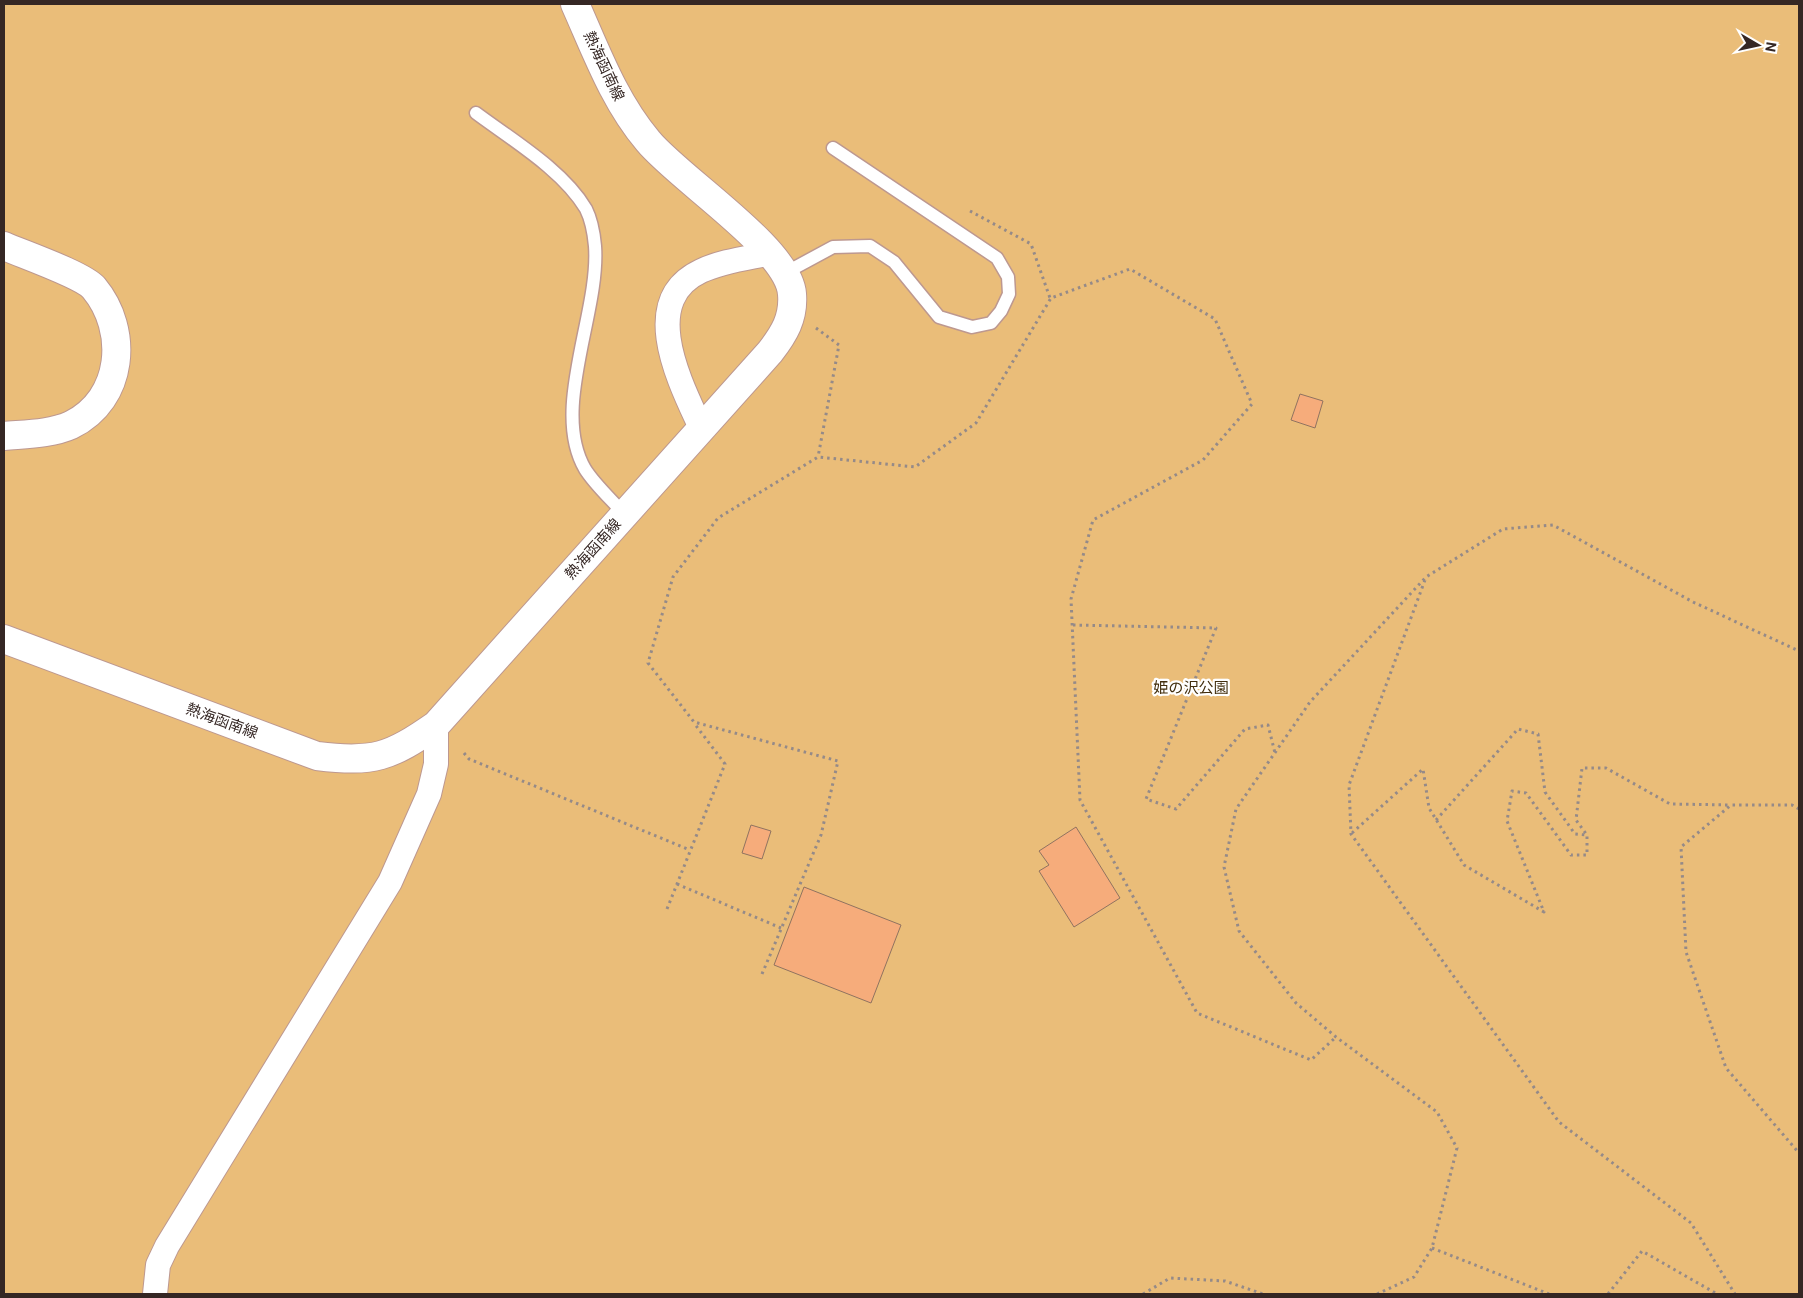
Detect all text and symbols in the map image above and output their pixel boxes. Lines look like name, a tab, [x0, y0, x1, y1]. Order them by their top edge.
north arrow	[1733, 20, 1783, 70]
street label: 熱海函南線	[580, 28, 628, 104]
text: N	[1762, 41, 1780, 53]
street label: 熱海函南線	[561, 515, 625, 583]
park label: 姫の沢公園	[1153, 679, 1229, 697]
street label: 熱海函南線	[184, 700, 260, 742]

